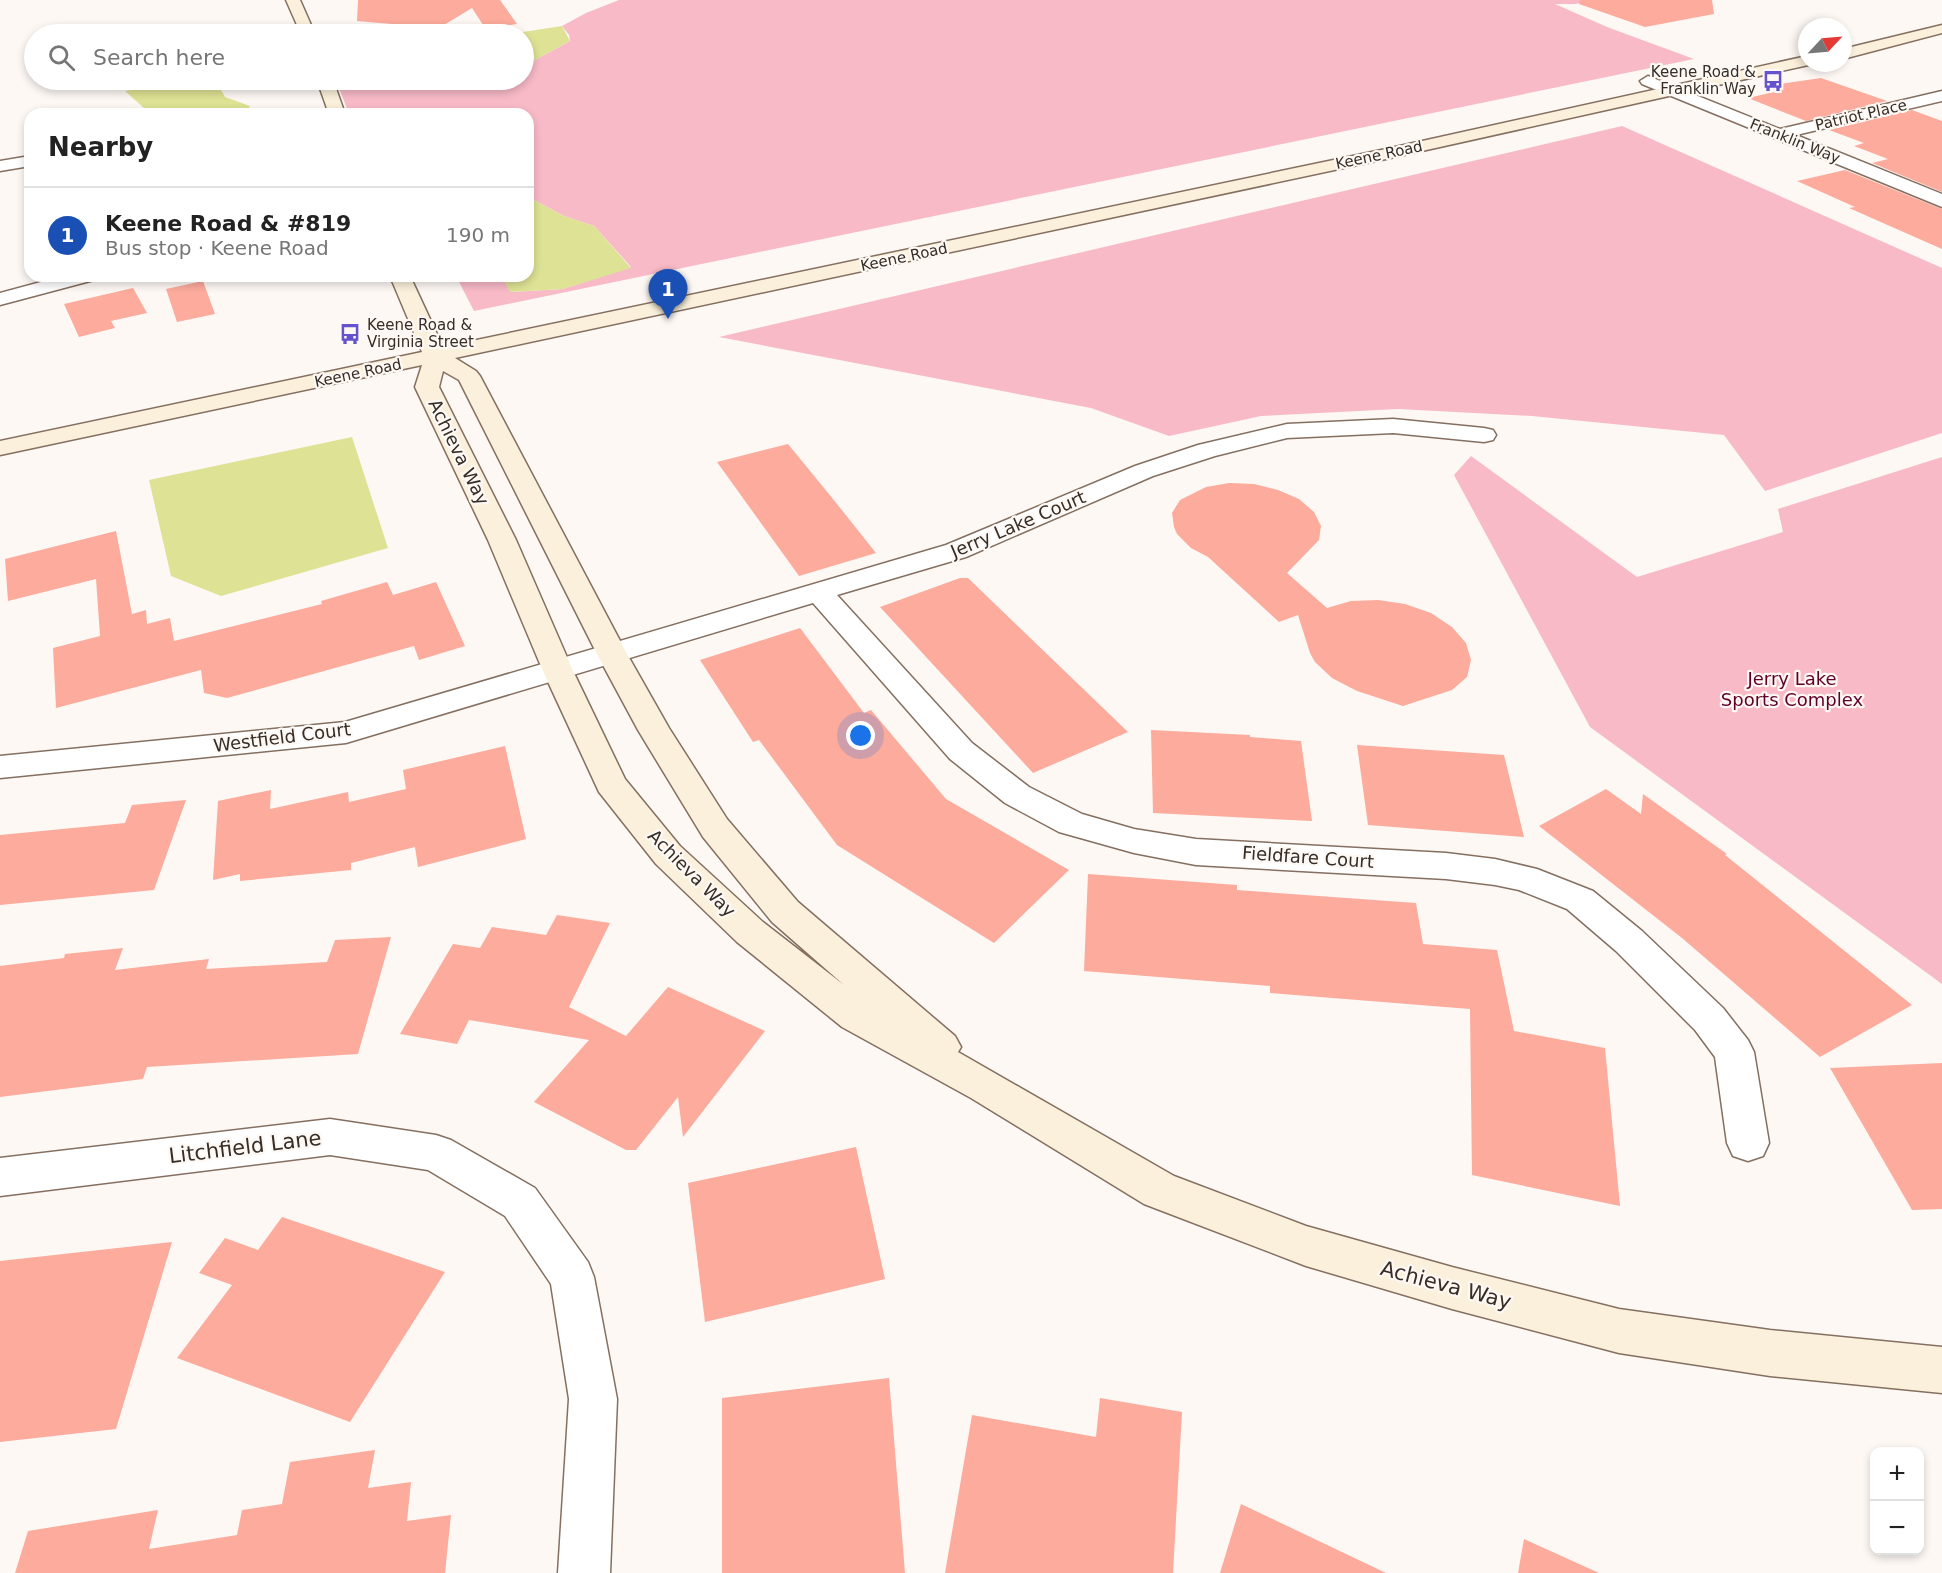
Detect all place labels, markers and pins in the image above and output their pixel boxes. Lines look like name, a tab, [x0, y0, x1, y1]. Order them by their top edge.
place label: Keene Road & Franklin Way	[1651, 63, 1756, 98]
bus stop icon: Keene Road & Franklin Way	[1761, 69, 1785, 93]
pin: 1	[648, 270, 688, 319]
place label: Keene Road & Virginia Street	[367, 316, 474, 351]
bus stop icon: Keene Road & Virginia Street	[338, 322, 362, 346]

